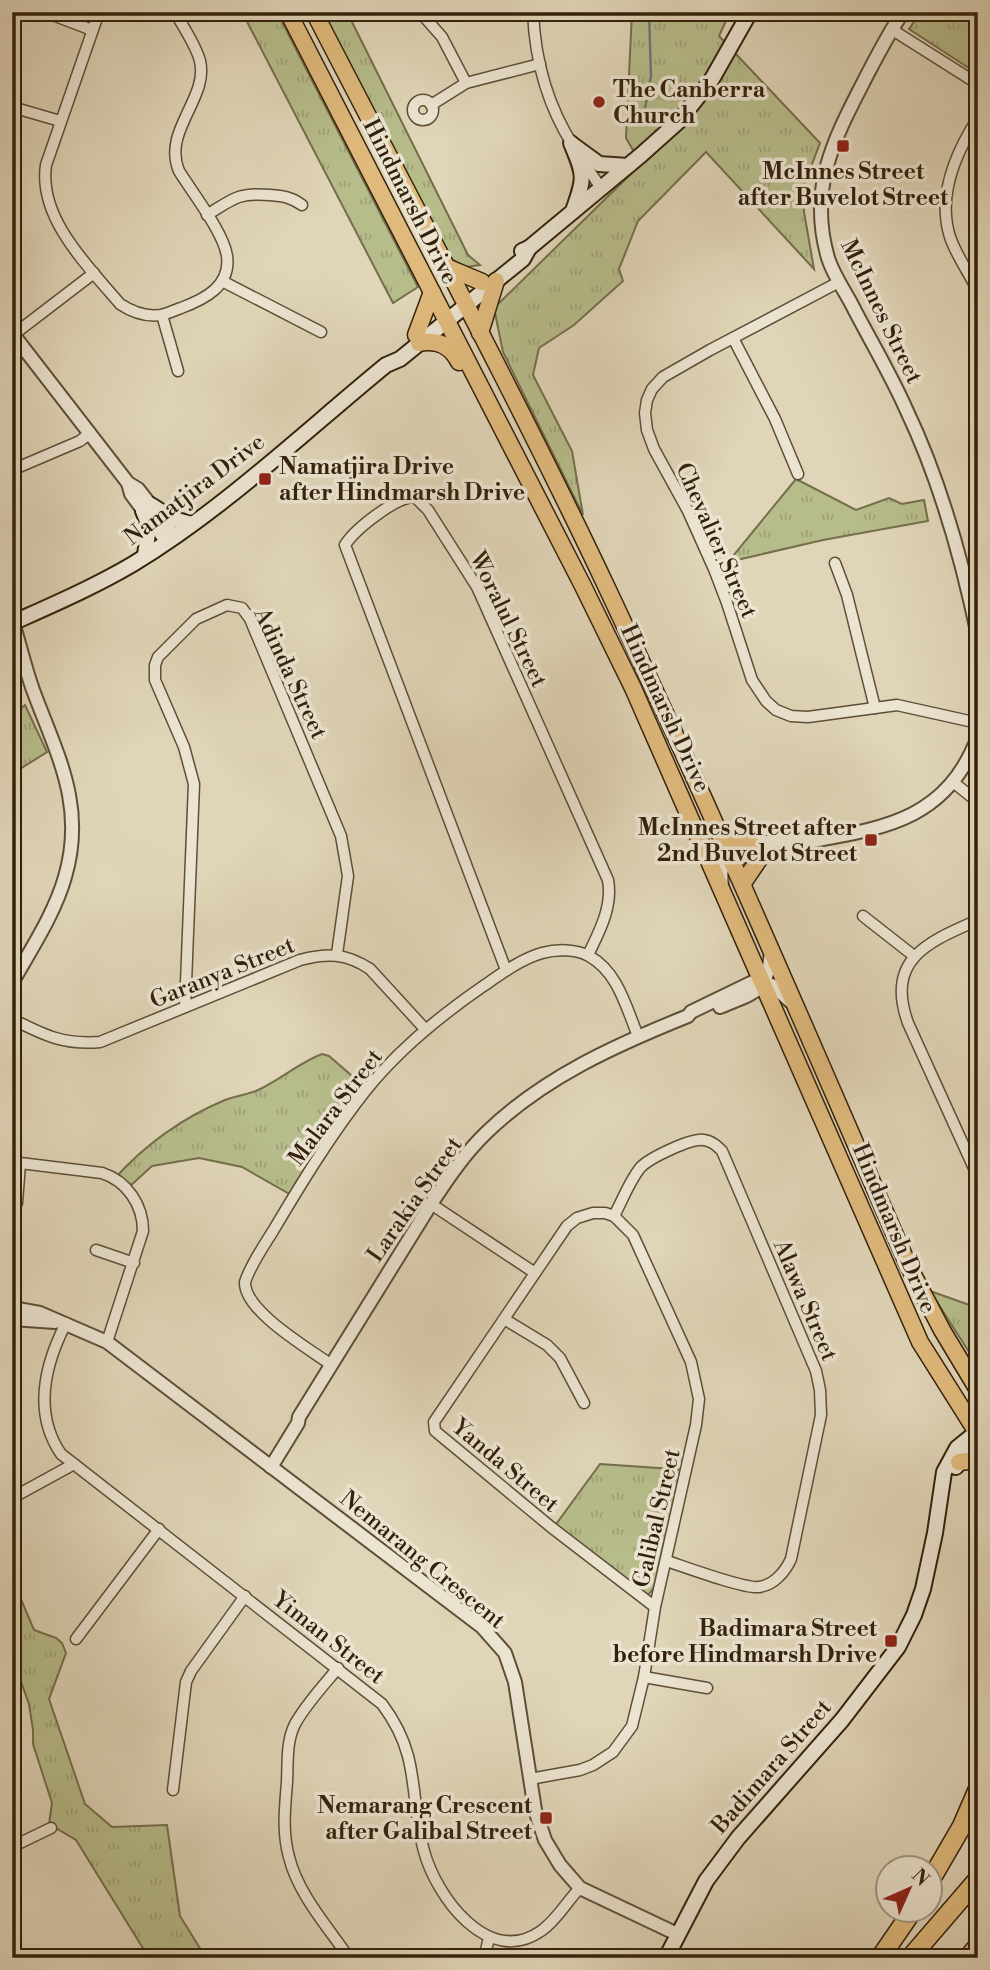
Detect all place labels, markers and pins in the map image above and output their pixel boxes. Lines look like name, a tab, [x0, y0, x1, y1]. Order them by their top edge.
place label: The Canberra Church	[613, 76, 766, 130]
marker: The Canberra Church	[591, 94, 607, 110]
marker: McInnes Street after Buvelot Street	[835, 138, 851, 154]
place label: McInnes Street after Buvelot Street	[738, 158, 949, 212]
place label: Namatjira Drive after Hindmarsh Drive	[279, 453, 525, 507]
marker: Namatjira Drive after Hindmarsh Drive	[257, 471, 273, 487]
place label: McInnes Street after 2nd Buvelot Street	[638, 814, 858, 868]
marker: McInnes Street after 2nd Buvelot Street	[863, 832, 879, 848]
place label: Badimara Street before Hindmarsh Drive	[613, 1615, 878, 1669]
marker: Badimara Street before Hindmarsh Drive	[883, 1633, 899, 1649]
place label: Nemarang Crescent after Galibal Street	[317, 1792, 533, 1846]
marker: Nemarang Crescent after Galibal Street	[538, 1810, 554, 1826]

